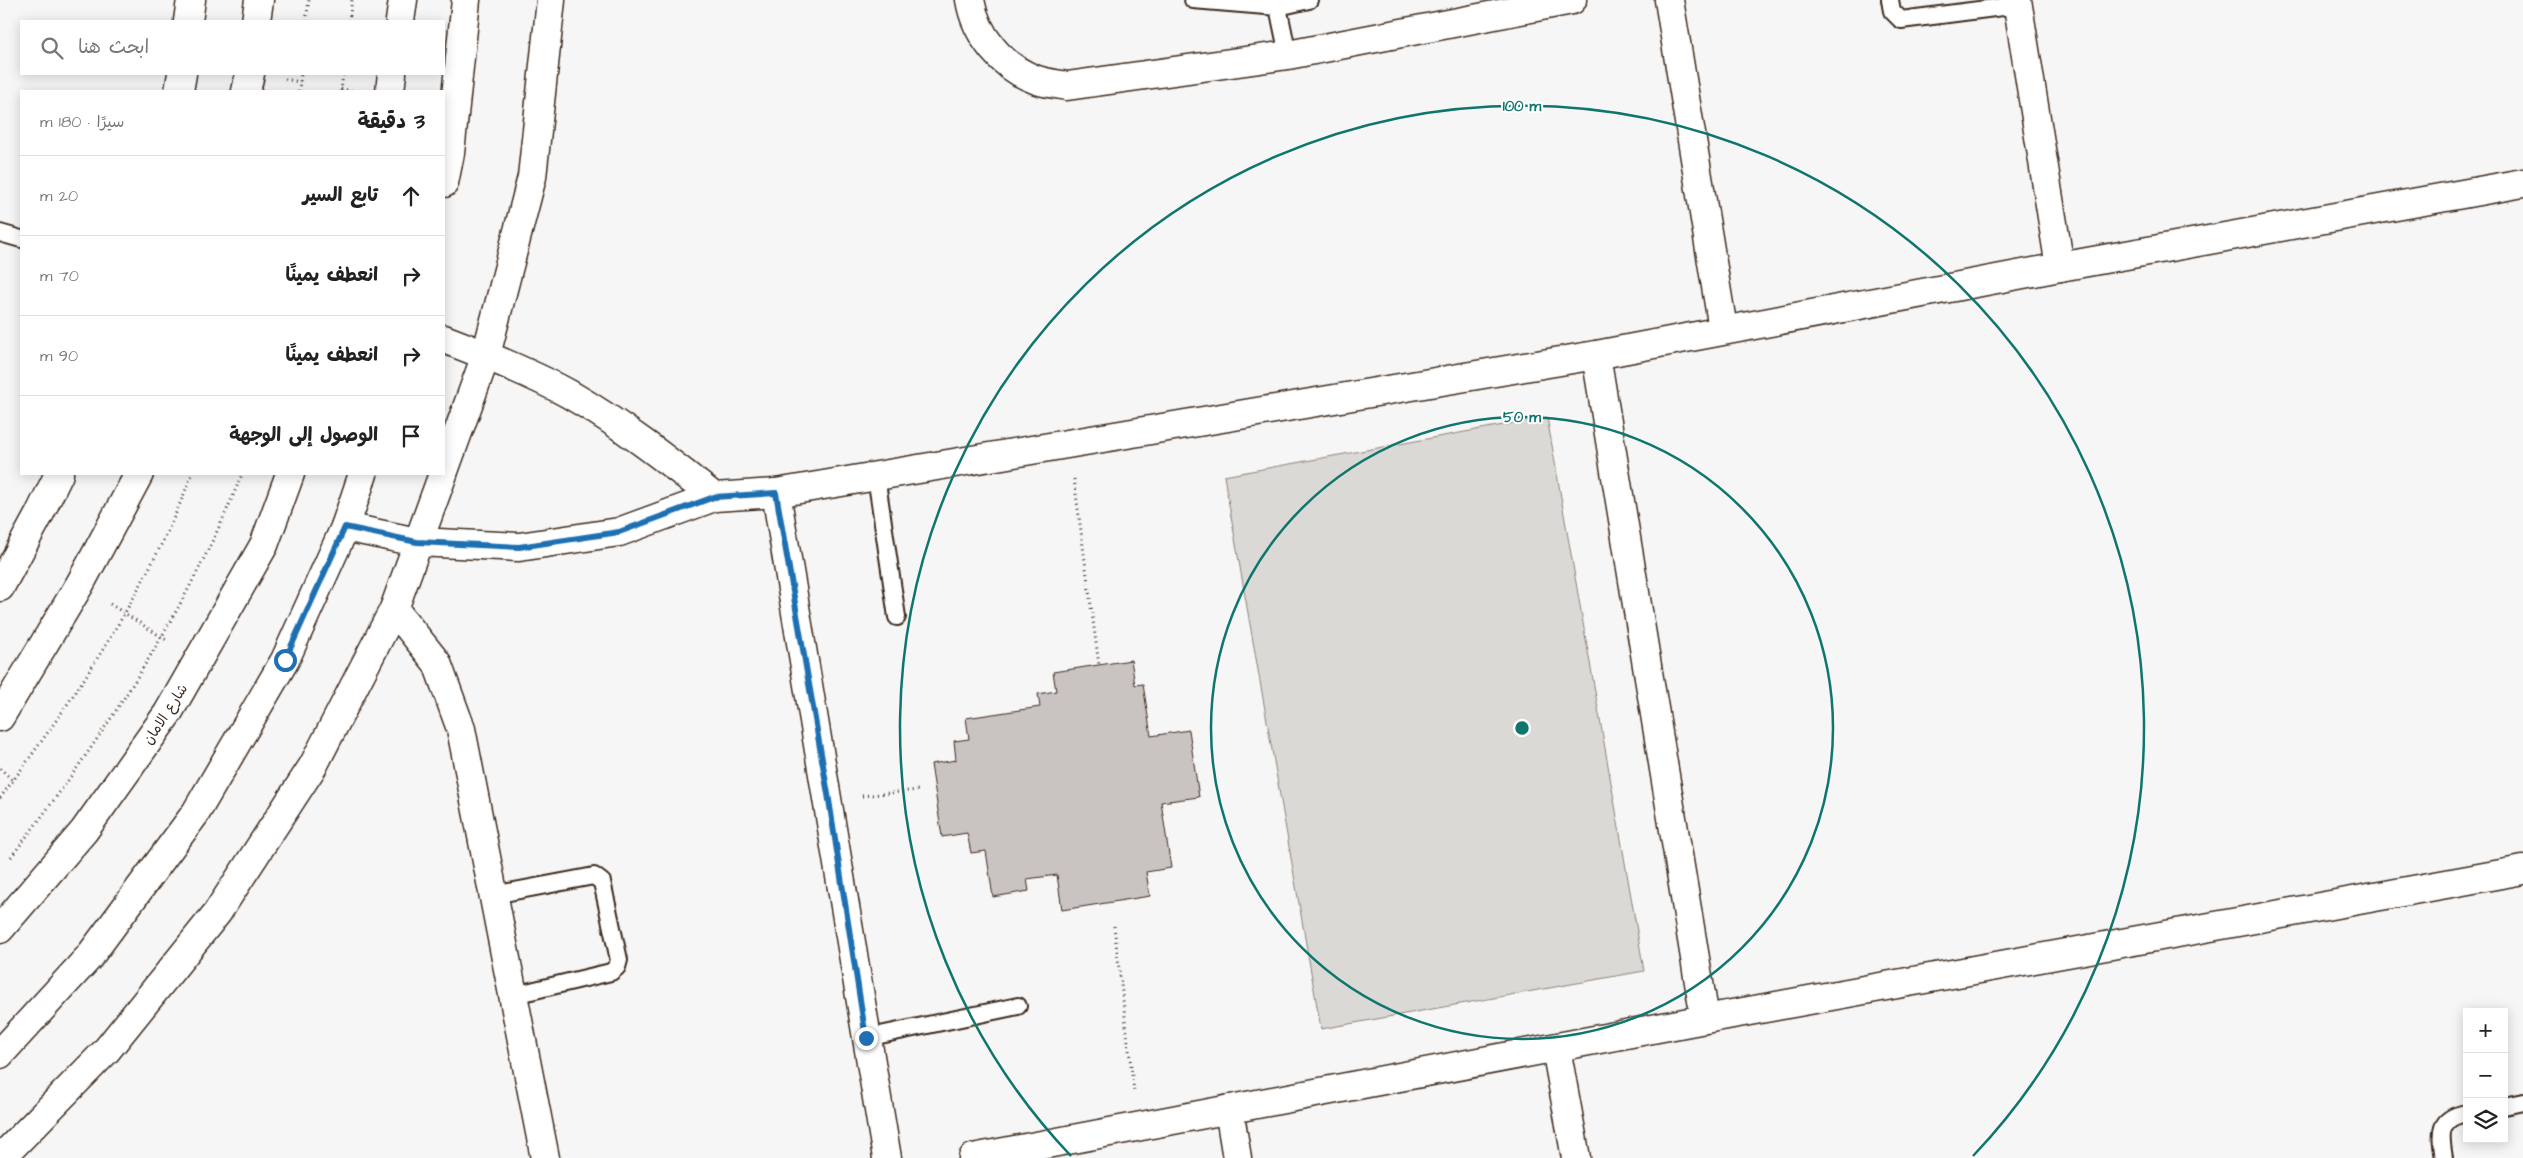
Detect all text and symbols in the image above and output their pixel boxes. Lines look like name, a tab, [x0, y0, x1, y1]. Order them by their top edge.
search box	[20, 20, 445, 75]
icon: search	[38, 34, 66, 62]
text: ابحث هنا	[78, 34, 149, 61]
text: 100 m	[1503, 96, 1542, 117]
text: 3 دقيقة	[357, 107, 425, 136]
text: سيرًا · 180 m	[40, 111, 124, 133]
text: تابع السير	[303, 182, 378, 209]
icon: ahead	[397, 182, 425, 210]
text: 20 m	[40, 185, 78, 207]
text: انعطف يمينًا	[286, 262, 378, 289]
icon: right	[397, 262, 425, 290]
text: 70 m	[40, 265, 79, 287]
text: انعطف يمينًا	[286, 342, 378, 369]
icon: right	[397, 342, 425, 370]
text: 90 m	[40, 345, 78, 367]
text: 50 m	[1503, 407, 1541, 428]
text: الوصول إلى الوجهة	[229, 422, 378, 449]
icon: arrive	[397, 422, 425, 450]
route start	[274, 649, 297, 672]
street label: شارع الامان	[139, 680, 193, 749]
centre of rings	[1513, 719, 1531, 737]
map controls	[2463, 1008, 2508, 1143]
button: +	[2463, 1008, 2508, 1053]
route end	[855, 1027, 878, 1050]
button: −	[2463, 1053, 2508, 1098]
button: layers	[2463, 1098, 2508, 1143]

